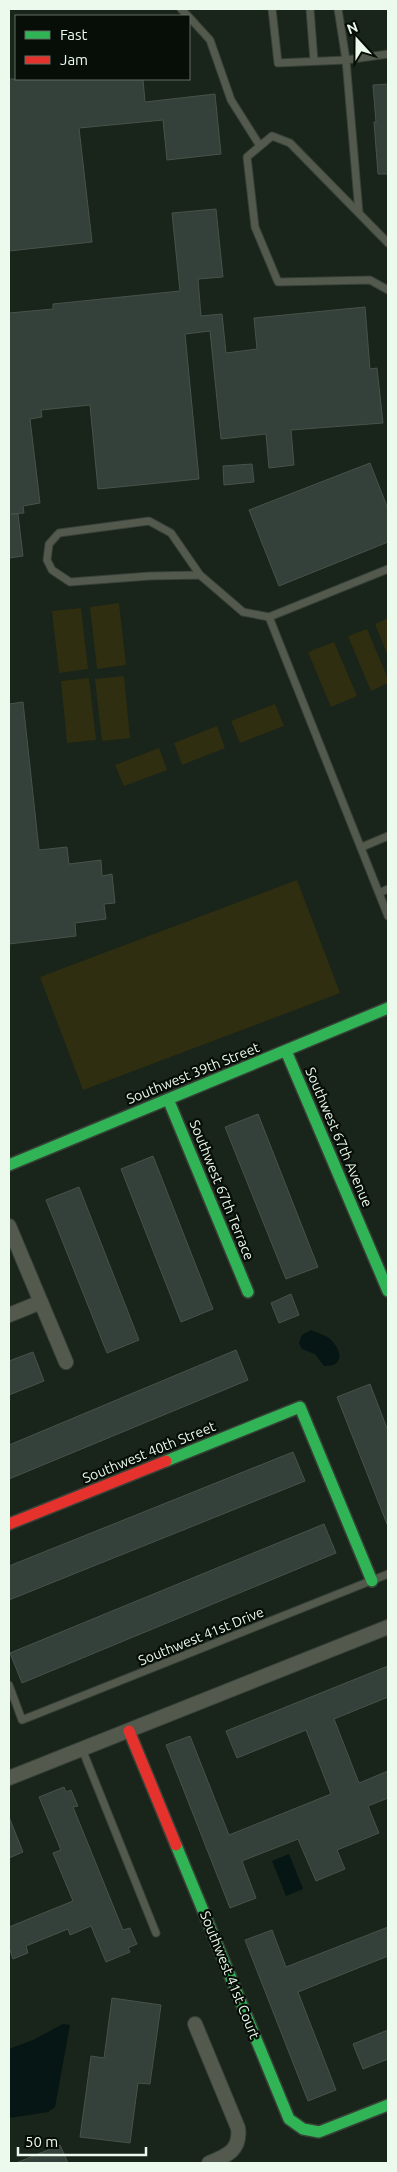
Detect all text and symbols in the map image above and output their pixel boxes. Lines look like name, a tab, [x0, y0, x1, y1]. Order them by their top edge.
legend	[15, 15, 190, 80]
north arrow	[332, 15, 382, 65]
text: N	[345, 19, 360, 37]
text: Fast	[60, 26, 88, 43]
text: Jam	[60, 51, 88, 68]
street label: Southwest 39th Street	[124, 1039, 262, 1107]
street label: Southwest 67th Avenue	[302, 1065, 376, 1209]
street label: Southwest 67th Terrace	[187, 1118, 257, 1262]
street label: Southwest 40th Street	[80, 1418, 218, 1486]
street label: Southwest 41st Drive	[136, 1603, 266, 1669]
street label: Southwest 41st Court	[197, 1909, 263, 2042]
scale bar	[18, 2124, 145, 2156]
text: 50 m	[25, 2133, 58, 2150]

